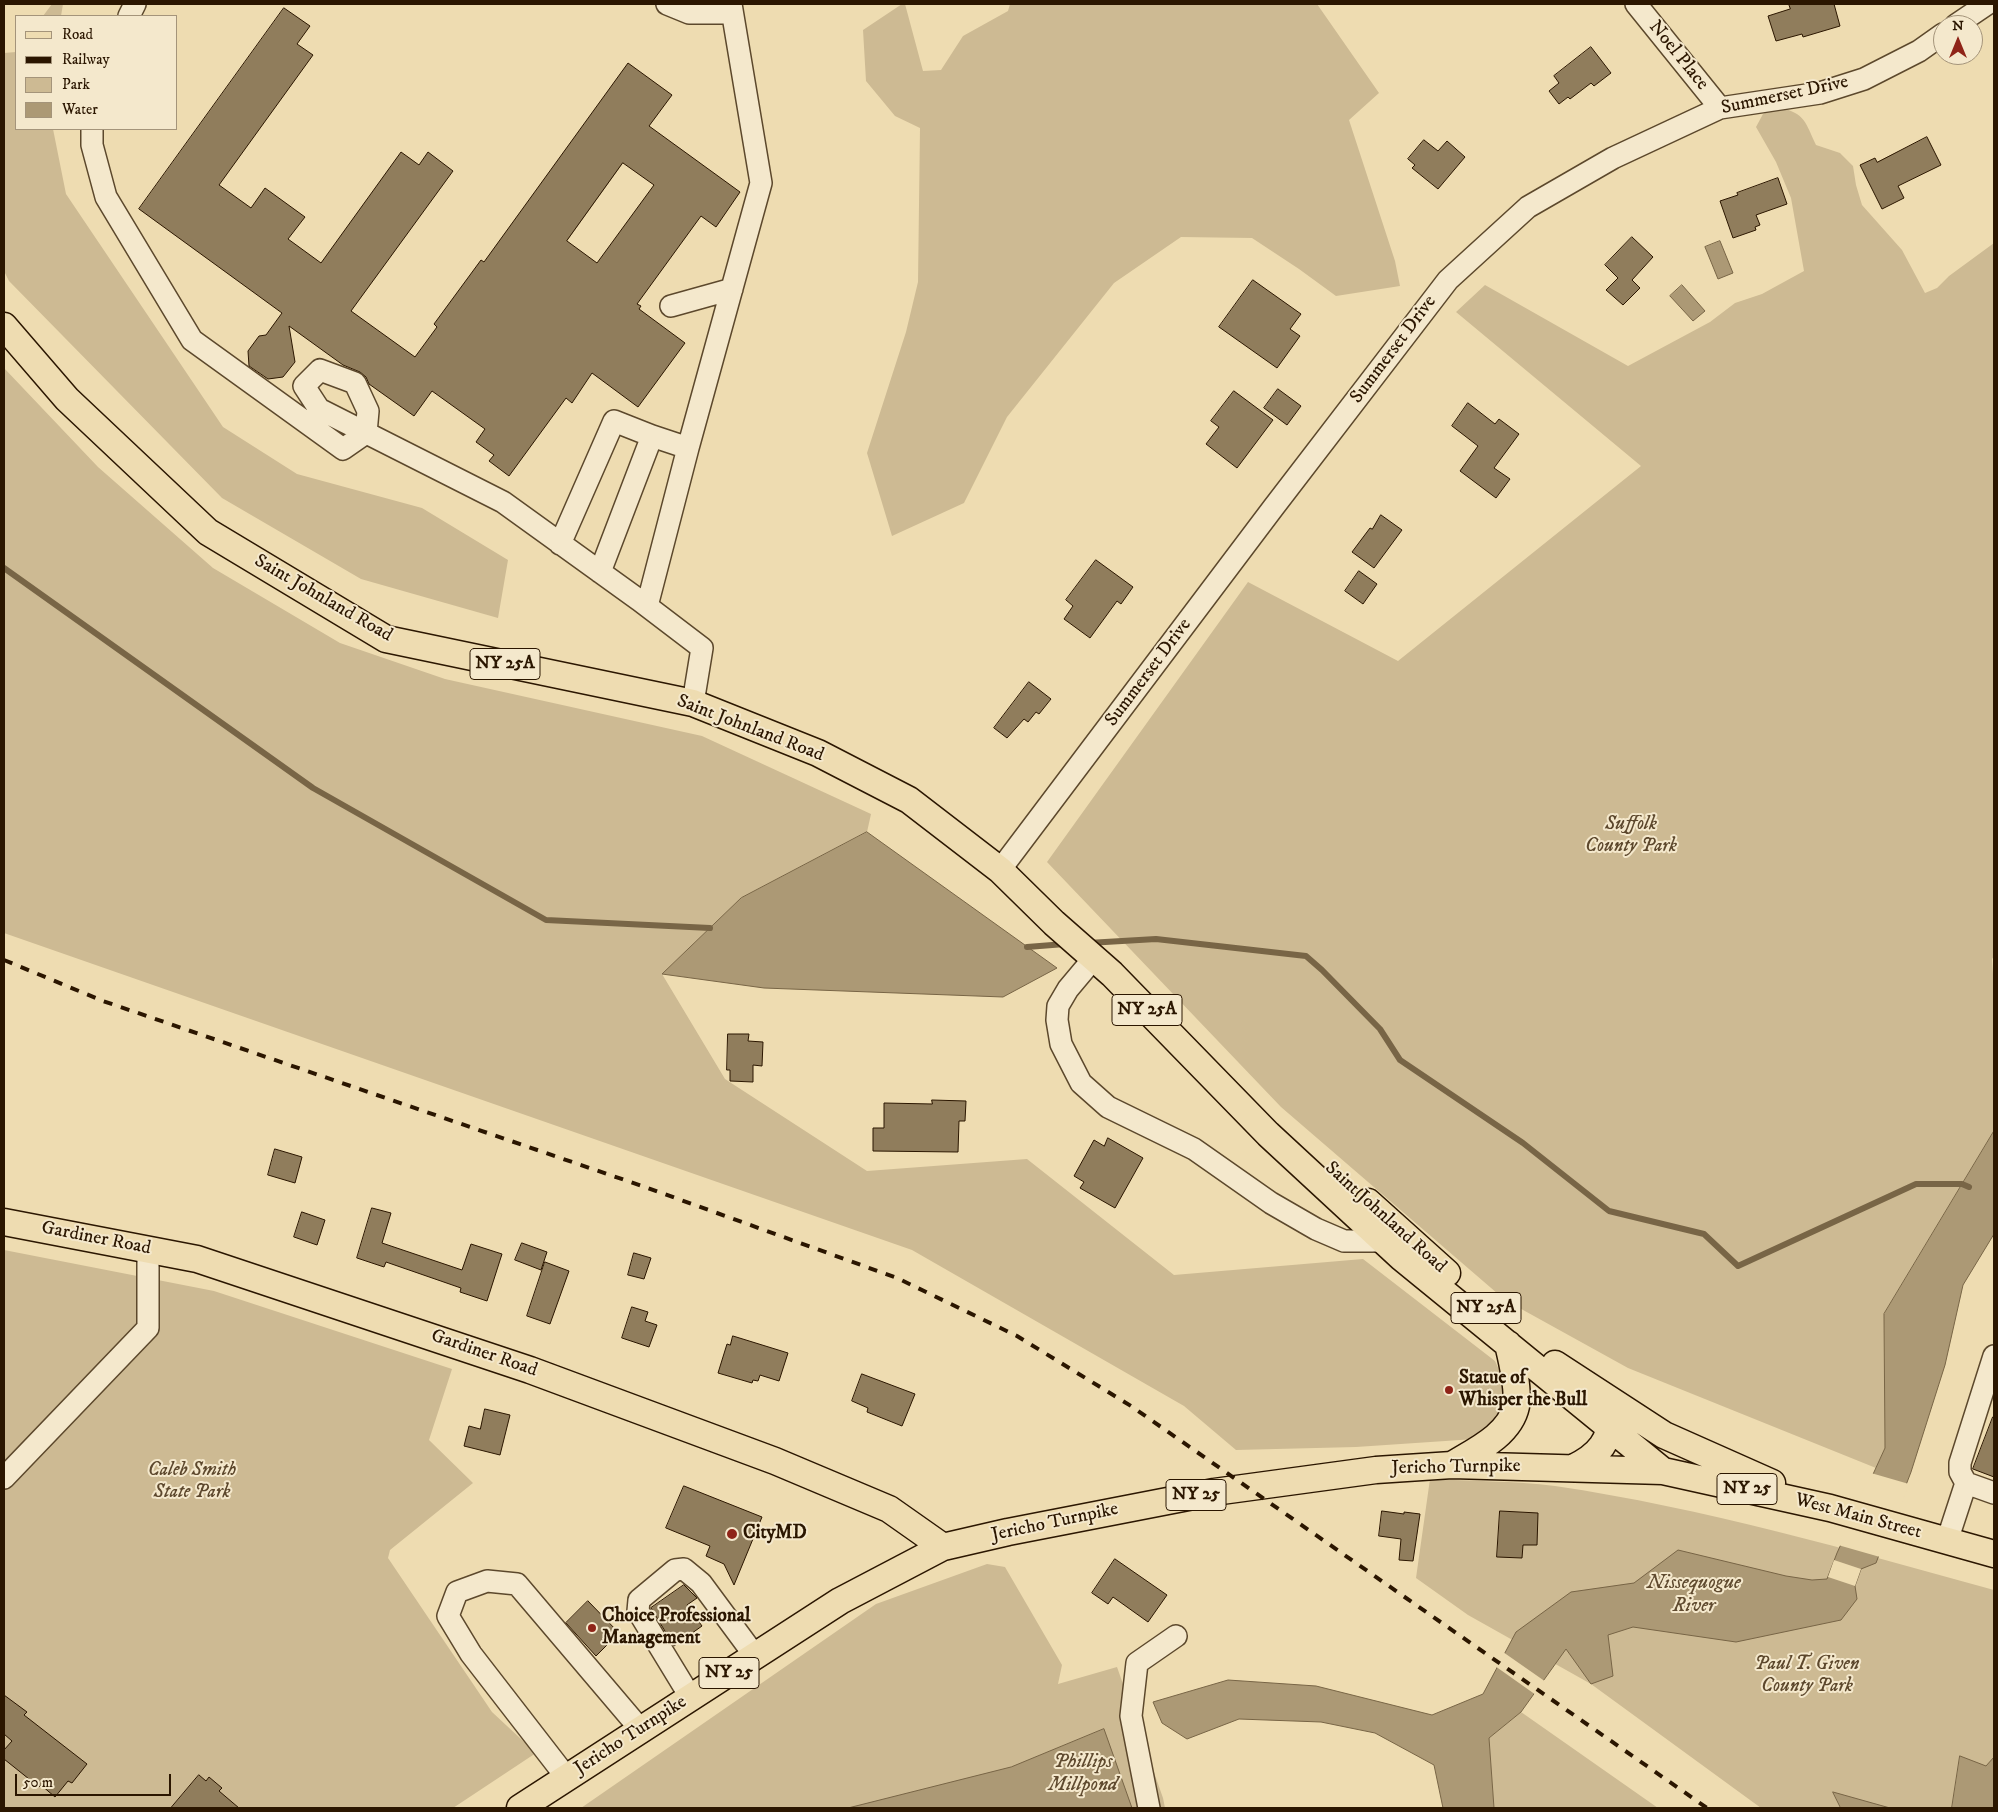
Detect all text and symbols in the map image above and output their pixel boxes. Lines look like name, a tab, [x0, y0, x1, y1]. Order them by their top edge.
legend	[15, 15, 178, 130]
north arrow	[1933, 15, 1983, 65]
street label: Noel Place	[1643, 17, 1713, 95]
text: N	[1952, 17, 1964, 35]
text: Road	[62, 25, 93, 44]
text: Railway	[62, 50, 110, 69]
street label: Summerset Drive	[1719, 71, 1851, 121]
text: Park	[62, 75, 90, 94]
text: Water	[62, 100, 98, 119]
street label: Summerset Drive	[1346, 292, 1442, 408]
street label: Saint Johnland Road	[250, 550, 396, 648]
street label: Summerset Drive	[1101, 615, 1197, 731]
road number: NY 25A	[470, 649, 540, 680]
street label: Saint Johnland Road	[673, 690, 827, 768]
park label: Suffolk County Park	[1585, 814, 1677, 858]
road number: NY 25A	[1112, 994, 1182, 1026]
street label: Saint Johnland Road	[1320, 1157, 1450, 1279]
street label: Gardiner Road	[39, 1217, 153, 1261]
road number: NY 25A	[1451, 1292, 1521, 1324]
street label: Gardiner Road	[428, 1325, 540, 1383]
place label: Statue of Whisper the Bull	[1459, 1368, 1587, 1412]
marker: Statue of Whisper the Bull	[1443, 1384, 1455, 1396]
street label: Jericho Turnpike	[1391, 1455, 1521, 1481]
park label: Caleb Smith State Park	[148, 1460, 236, 1504]
road number: NY 25	[1717, 1474, 1777, 1505]
road number: NY 25	[1166, 1480, 1226, 1510]
street label: West Main Street	[1792, 1489, 1924, 1545]
street label: Jericho Turnpike	[989, 1498, 1121, 1548]
place label: CityMD	[743, 1523, 807, 1545]
marker: CityMD	[725, 1527, 739, 1541]
water label: Nissequogue River	[1647, 1572, 1741, 1619]
place label: Choice Professional Management	[602, 1606, 750, 1650]
marker: Choice Professional Management	[586, 1622, 598, 1634]
park label: Paul T. Given County Park	[1755, 1654, 1859, 1698]
road number: NY 25	[699, 1658, 759, 1689]
street label: Jericho Turnpike	[571, 1691, 691, 1781]
water label: Phillips Millpond	[1048, 1751, 1118, 1798]
scale bar	[18, 1764, 174, 1796]
text: 50 m	[23, 1773, 53, 1792]

